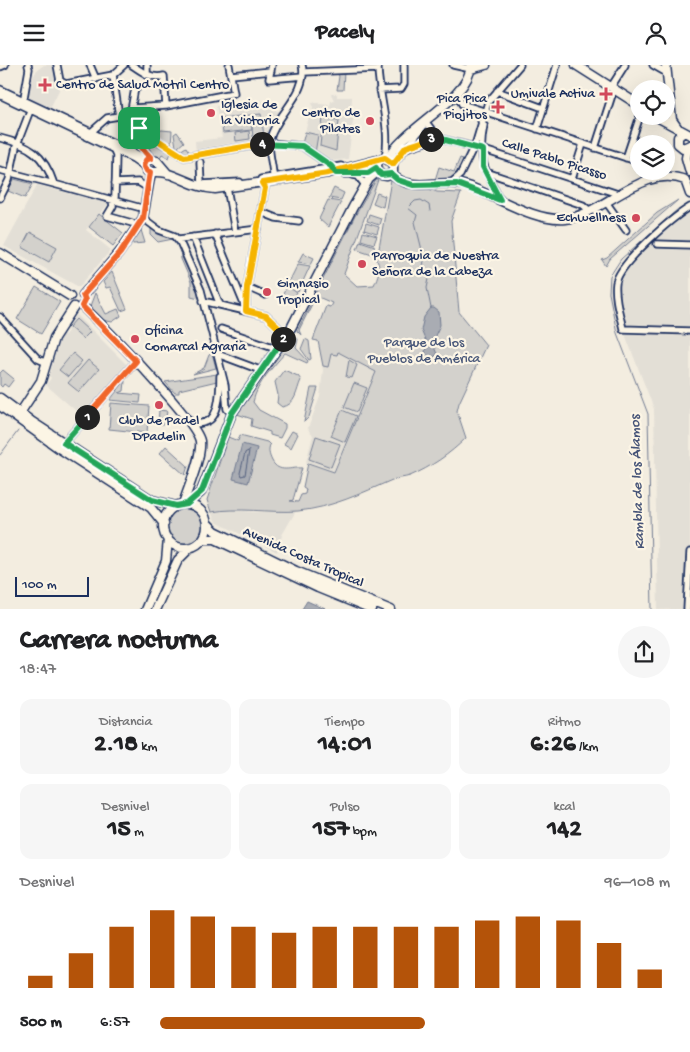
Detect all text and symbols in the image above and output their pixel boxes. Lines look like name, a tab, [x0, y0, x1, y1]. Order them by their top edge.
icon: menu	[20, 19, 48, 47]
icon: person	[642, 19, 670, 47]
text: Pacely	[316, 20, 374, 46]
place label: Centro de Salud Motril Centro	[56, 77, 229, 94]
marker: Centro de Salud Motril Centro	[38, 78, 52, 92]
map controls	[630, 80, 675, 180]
button: locate	[630, 80, 675, 125]
place label: Umivale Activa	[511, 86, 596, 103]
marker: Umivale Activa	[599, 87, 613, 101]
place label: Pica Pica Piojitos	[436, 91, 488, 124]
place label: Iglesia de la Victoria	[221, 97, 281, 130]
marker: Pica Pica Piojitos	[491, 100, 505, 114]
place label: Centro de Pilates	[302, 105, 361, 138]
pin	[118, 107, 160, 149]
marker: Iglesia de la Victoria	[205, 107, 217, 119]
icon: arrive	[125, 114, 153, 142]
marker: Centro de Pilates	[364, 115, 376, 127]
pin: 3	[418, 127, 444, 151]
pin: 4	[250, 131, 274, 157]
text: 3	[428, 131, 435, 148]
street label: Calle Pablo Picasso	[499, 135, 609, 185]
button: layers	[630, 135, 675, 180]
text: 4	[259, 136, 266, 153]
place label: Echwellness	[557, 210, 627, 227]
marker: Echwellness	[630, 212, 642, 224]
place label: Parroquia de Nuestra Señora de la Cabeza	[371, 248, 500, 281]
marker: Parroquia de Nuestra Señora de la Cabeza	[356, 258, 368, 270]
place label: Gimnasio Tropical	[276, 276, 329, 309]
marker: Gimnasio Tropical	[261, 286, 273, 298]
place label: Oficina Comarcal Agraria	[145, 323, 247, 356]
pin: 2	[270, 327, 296, 351]
text: 2	[280, 331, 287, 348]
marker: Oficina Comarcal Agraria	[129, 333, 141, 345]
park label: Parque de los Pueblos de América	[367, 335, 481, 368]
marker: Club de Padel DPadelin	[153, 399, 165, 411]
pin: 1	[74, 405, 100, 429]
text: 1	[85, 409, 90, 426]
place label: Club de Padel DPadelin	[119, 413, 199, 446]
water label: Rambla de los Álamos	[627, 413, 649, 550]
street label: Avenida Costa Tropical	[240, 524, 366, 592]
scale bar	[15, 575, 89, 598]
text: 100 m	[22, 577, 57, 594]
text: Carrera nocturna	[20, 625, 218, 658]
button: share	[618, 626, 670, 678]
text: 18:47	[20, 661, 56, 680]
text: Distancia	[99, 714, 152, 731]
text: Tiempo	[325, 714, 365, 731]
text: Ritmo	[548, 714, 581, 731]
text: 2.18	[94, 731, 138, 760]
text: 14:01	[318, 731, 372, 760]
text: 6:26	[530, 731, 576, 760]
text: km	[138, 739, 157, 756]
text: /km	[576, 739, 598, 756]
text: Desnivel	[102, 799, 150, 816]
text: Pulso	[330, 799, 360, 816]
text: kcal	[553, 799, 575, 816]
text: 15	[107, 816, 131, 845]
text: 157	[313, 816, 349, 845]
text: 142	[547, 816, 581, 845]
text: m	[131, 824, 144, 841]
text: bpm	[349, 824, 377, 841]
text: Desnivel	[20, 874, 74, 893]
text: 96–108 m	[605, 874, 670, 893]
text: 500 m	[20, 1014, 62, 1033]
text: 6:57	[100, 1014, 130, 1033]

